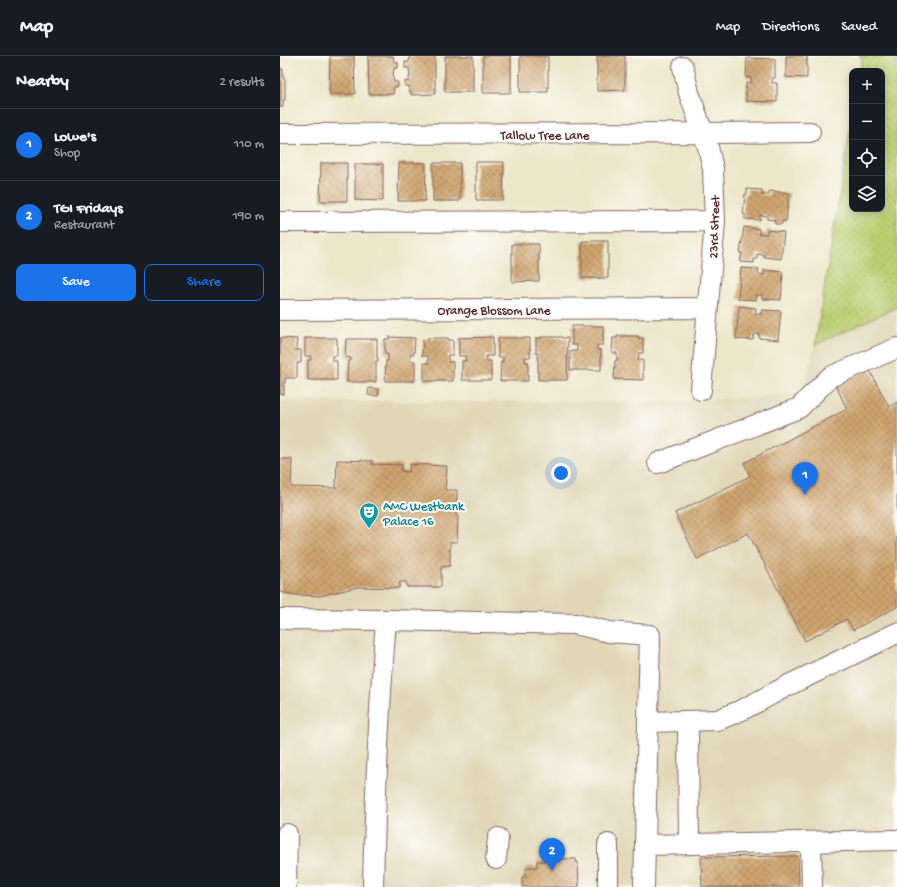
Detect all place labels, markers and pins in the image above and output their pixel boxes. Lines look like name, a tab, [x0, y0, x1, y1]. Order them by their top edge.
pin: 1	[792, 462, 818, 495]
place label: AMC Westbank Palace 16	[382, 500, 465, 530]
theatre icon: AMC Westbank Palace 16	[358, 501, 380, 529]
pin: 2	[539, 838, 565, 871]

